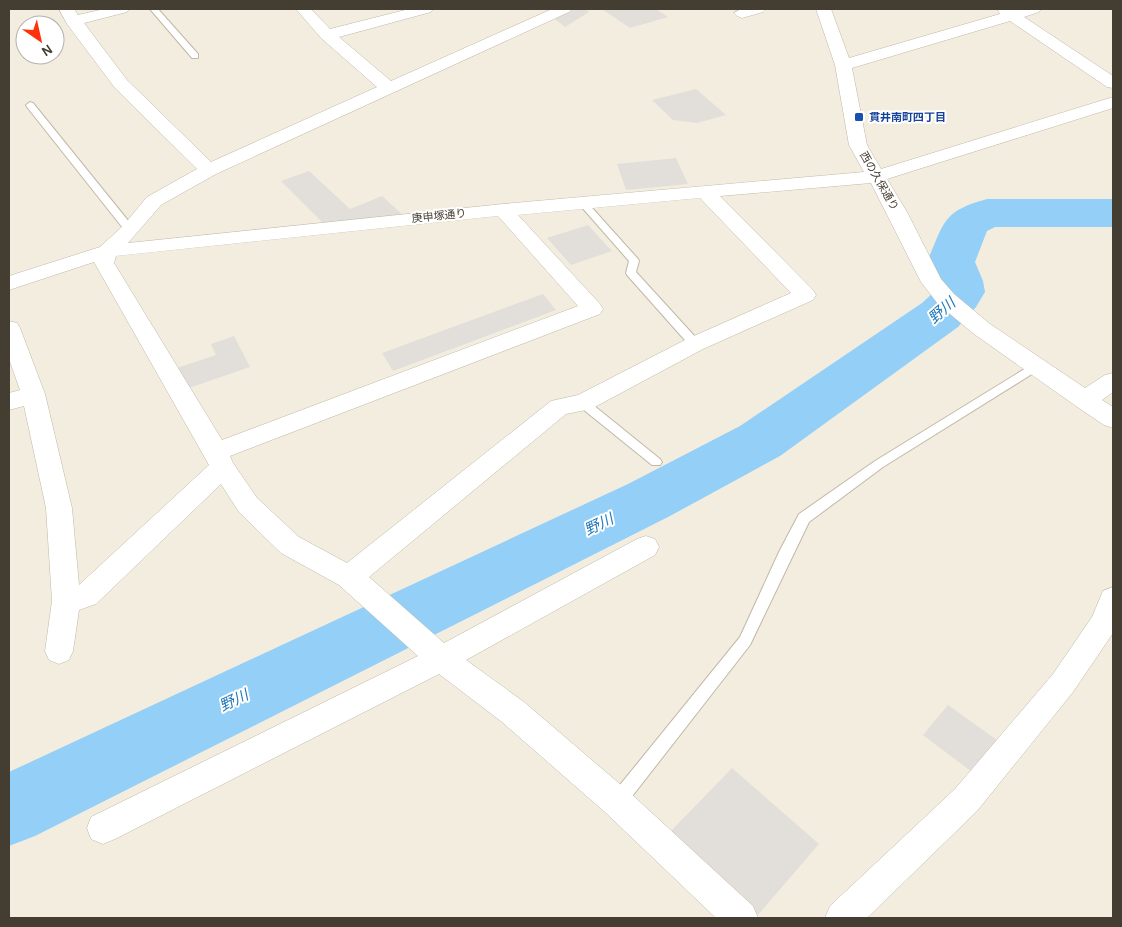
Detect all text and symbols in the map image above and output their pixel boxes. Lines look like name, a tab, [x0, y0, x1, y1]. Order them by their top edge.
north arrow	[15, 15, 65, 65]
text: N	[39, 41, 55, 58]
marker: 貫井南町四丁目	[853, 111, 865, 123]
place label: 貫井南町四丁目	[869, 111, 946, 123]
street label: 西の久保通り	[858, 149, 901, 212]
street label: 庚申塚通り	[411, 207, 467, 224]
water label: 野川	[926, 294, 960, 327]
water label: 野川	[582, 511, 618, 538]
water label: 野川	[217, 687, 253, 714]

